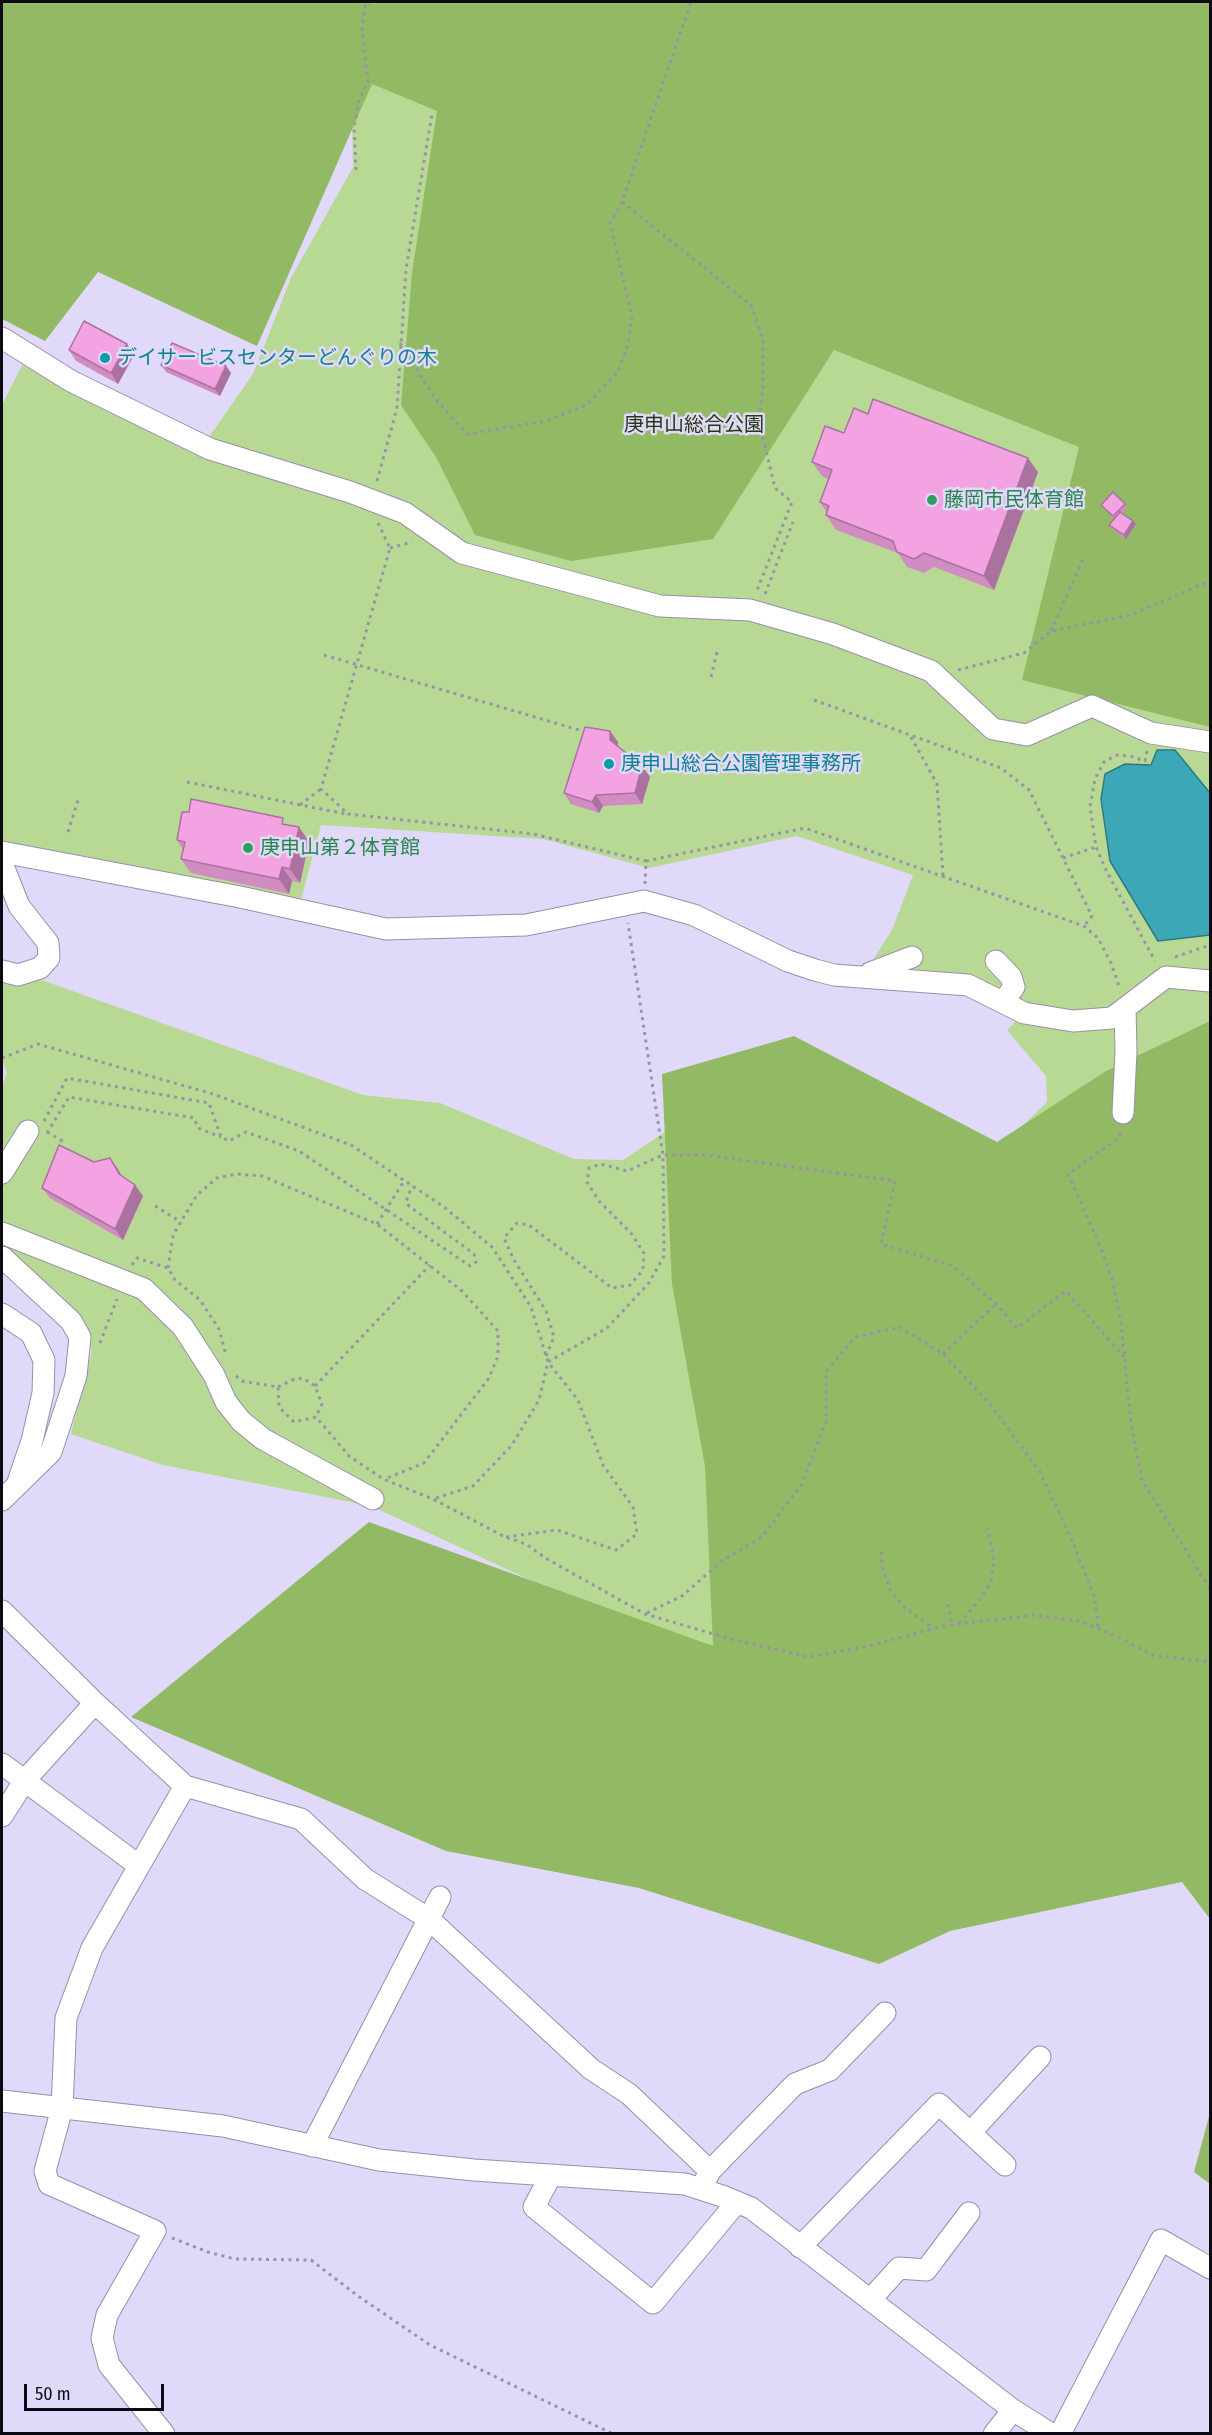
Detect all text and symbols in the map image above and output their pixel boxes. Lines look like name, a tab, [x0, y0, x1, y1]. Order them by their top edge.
place label: デイサービスセンターどんぐりの木	[117, 346, 437, 370]
marker: デイサービスセンターどんぐりの木	[98, 351, 112, 365]
park label: 庚申山総合公園	[624, 413, 764, 437]
place label: 藤岡市民体育館	[944, 488, 1084, 512]
marker: 藤岡市民体育館	[925, 493, 939, 507]
place label: 庚申山総合公園管理事務所	[621, 752, 861, 776]
marker: 庚申山総合公園管理事務所	[602, 757, 616, 771]
place label: 庚申山第２体育館	[260, 836, 420, 860]
marker: 庚申山第２体育館	[241, 841, 255, 855]
scale bar	[27, 2372, 166, 2410]
text: 50 m	[35, 2383, 71, 2405]

